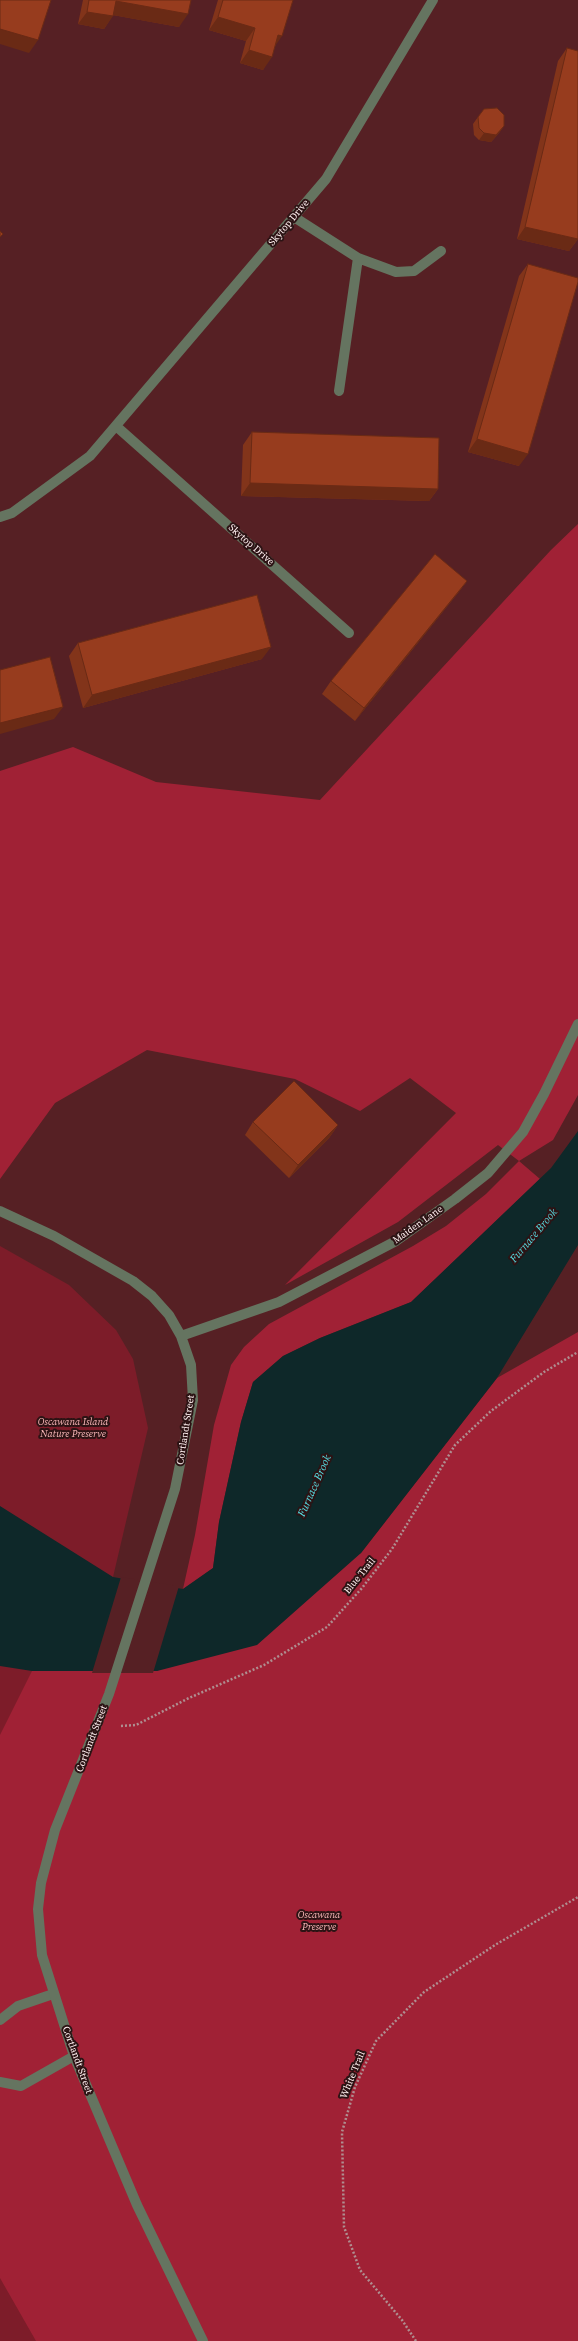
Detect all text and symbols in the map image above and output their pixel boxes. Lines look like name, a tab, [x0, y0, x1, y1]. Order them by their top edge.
street label: Skytop Drive	[266, 197, 312, 249]
street label: Skytop Drive	[226, 522, 276, 568]
street label: Maiden Lane	[391, 1203, 445, 1247]
water label: Furnace Brook	[508, 1206, 560, 1266]
street label: Cortlandt Street	[175, 1394, 197, 1466]
park label: Oscawana Island Nature Preserve	[38, 1416, 108, 1440]
water label: Furnace Brook	[295, 1453, 335, 1519]
street label: Blue Trail	[342, 1555, 378, 1597]
street label: Cortlandt Street	[74, 1704, 110, 1774]
park label: Oscawana Preserve	[298, 1909, 340, 1932]
street label: Cortlandt Street	[59, 2025, 95, 2095]
street label: White Trail	[338, 2049, 368, 2101]

